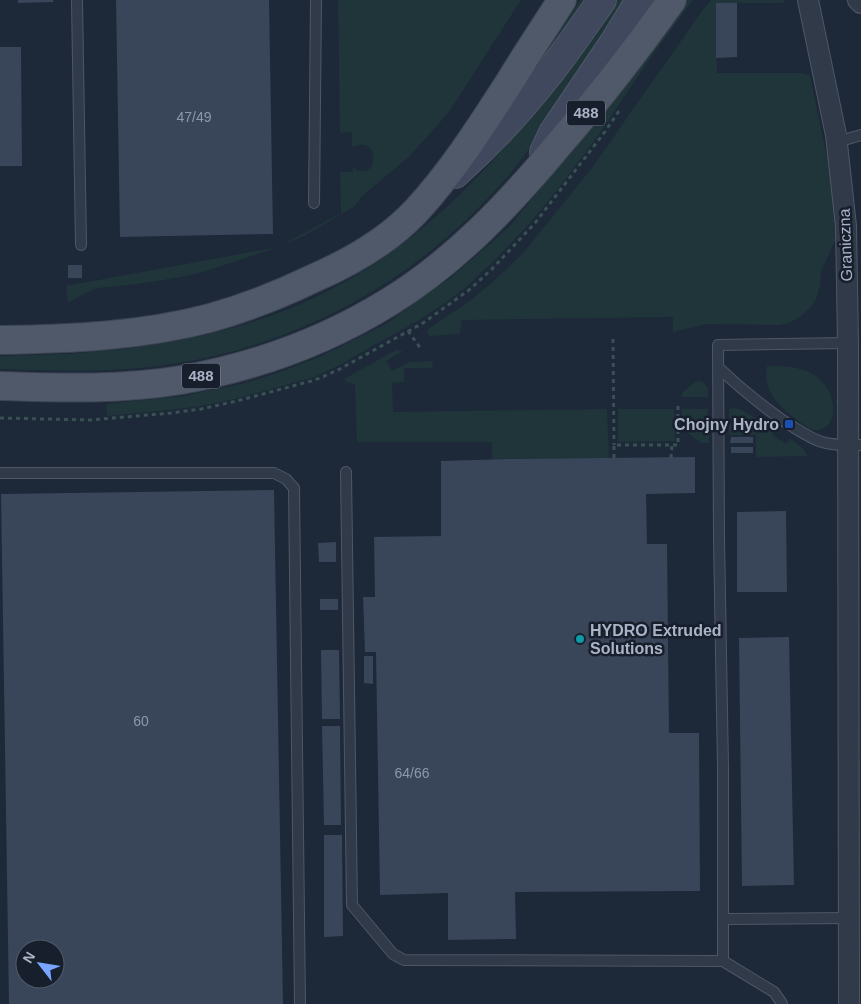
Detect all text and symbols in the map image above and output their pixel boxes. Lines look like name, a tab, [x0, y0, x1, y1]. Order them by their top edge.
road number: 488	[567, 100, 605, 126]
house number: 47/49	[176, 109, 212, 125]
street label: Graniczna	[836, 208, 855, 282]
road number: 488	[182, 364, 220, 388]
place label: Chojny Hydro	[674, 416, 779, 433]
marker: Chojny Hydro	[783, 418, 795, 430]
place label: HYDRO Extruded Solutions	[590, 622, 722, 657]
marker: HYDRO Extruded Solutions	[574, 633, 586, 645]
house number: 60	[133, 713, 149, 729]
house number: 64/66	[394, 765, 430, 781]
north arrow	[15, 939, 65, 989]
text: N	[19, 949, 38, 966]

